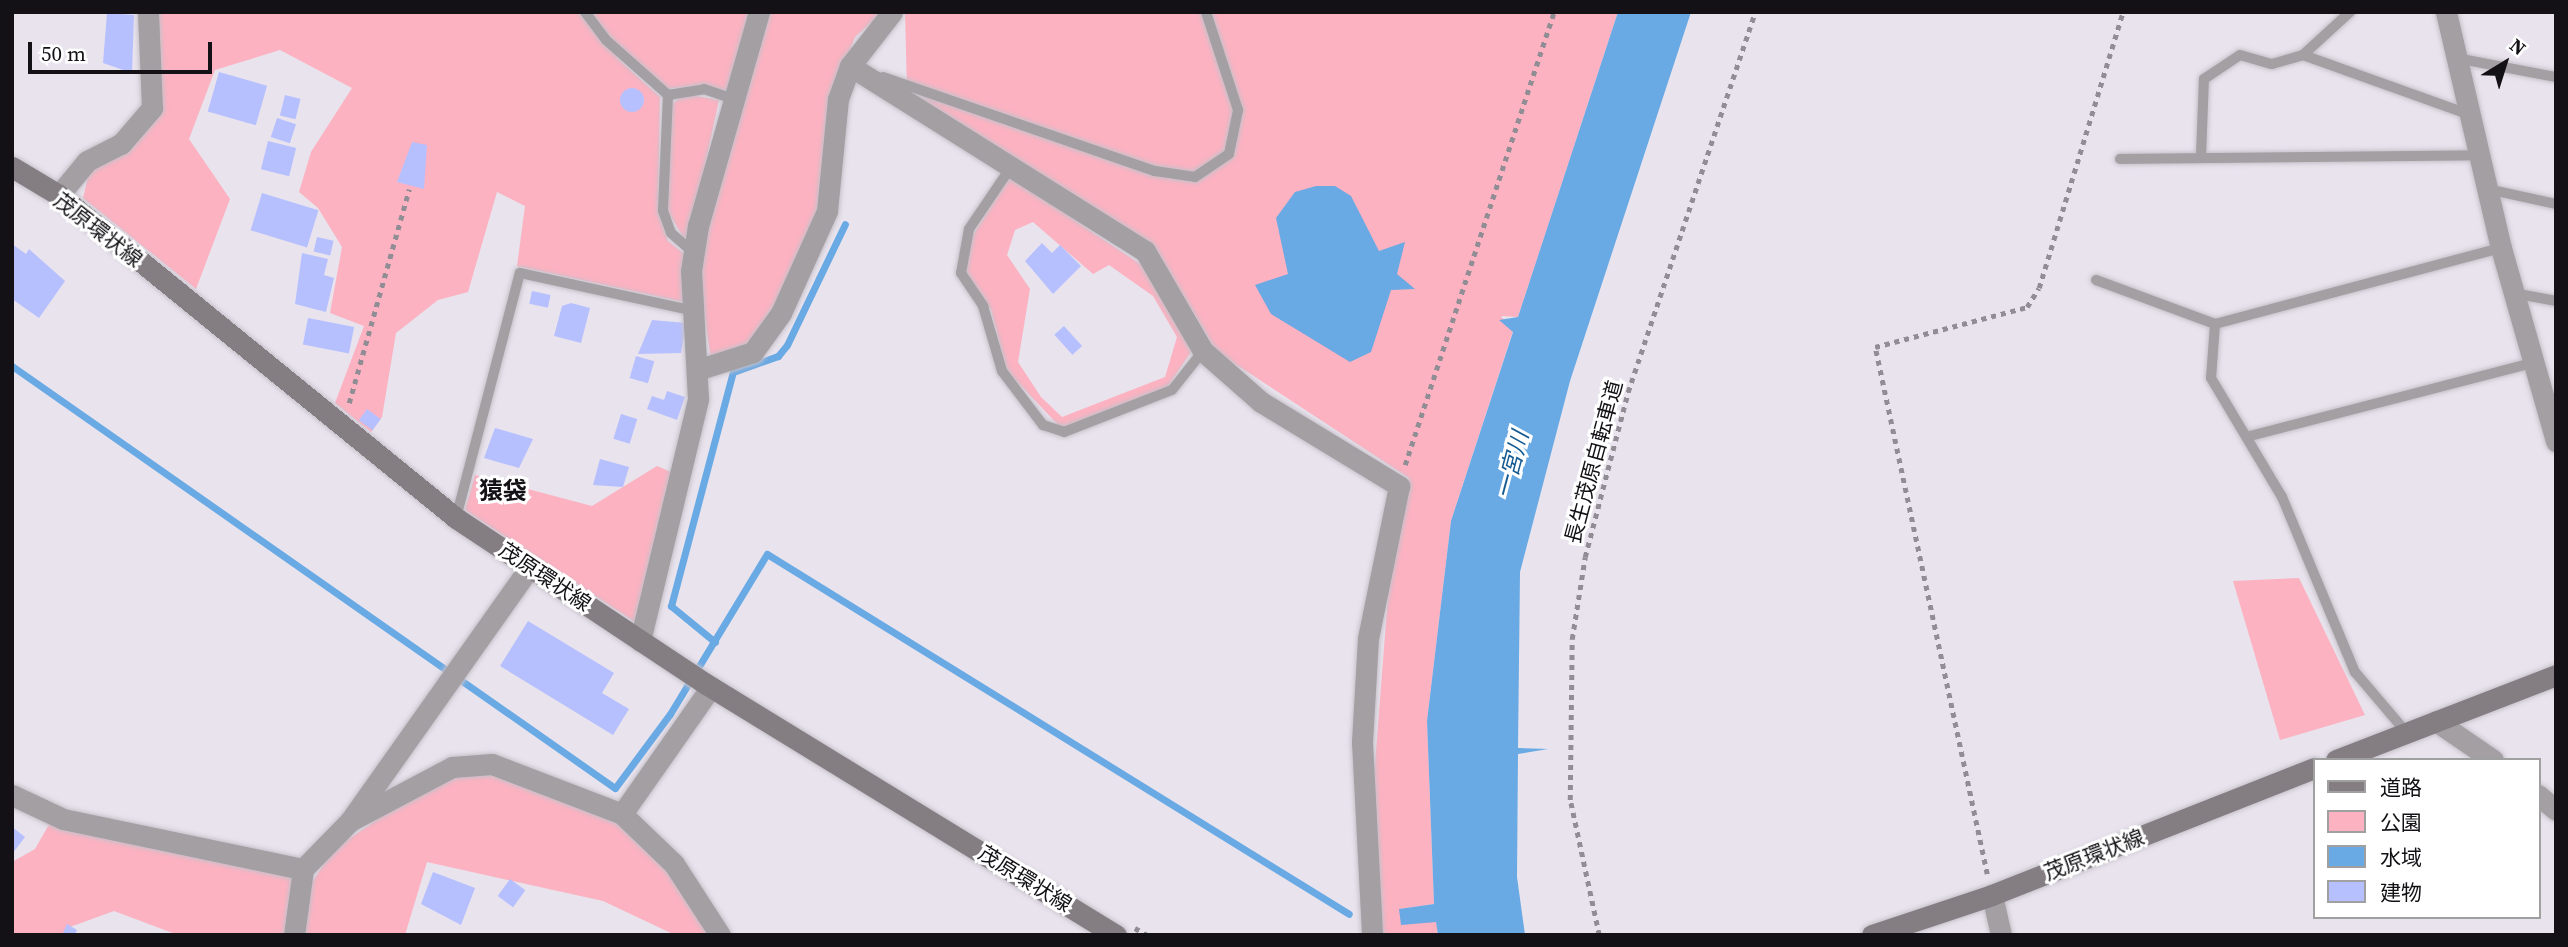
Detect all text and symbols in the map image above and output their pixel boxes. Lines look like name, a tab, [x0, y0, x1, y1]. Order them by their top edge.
scale bar	[32, 28, 215, 72]
north arrow	[2470, 28, 2540, 98]
text: N	[2504, 32, 2531, 61]
text: 50 m	[41, 39, 86, 68]
street label: 茂原環状線	[49, 188, 147, 272]
street label: 長生茂原自転車道	[1560, 378, 1628, 546]
water label: 一宮川	[1490, 428, 1534, 502]
district label: 猿袋	[479, 477, 527, 505]
street label: 茂原環状線	[494, 537, 596, 617]
legend	[2312, 758, 2540, 919]
text: 道路	[2380, 773, 2422, 802]
text: 公園	[2380, 808, 2422, 837]
street label: 茂原環状線	[2040, 824, 2148, 886]
street label: 茂原環状線	[974, 840, 1076, 918]
text: 水域	[2380, 843, 2422, 872]
text: 建物	[2380, 878, 2422, 907]

